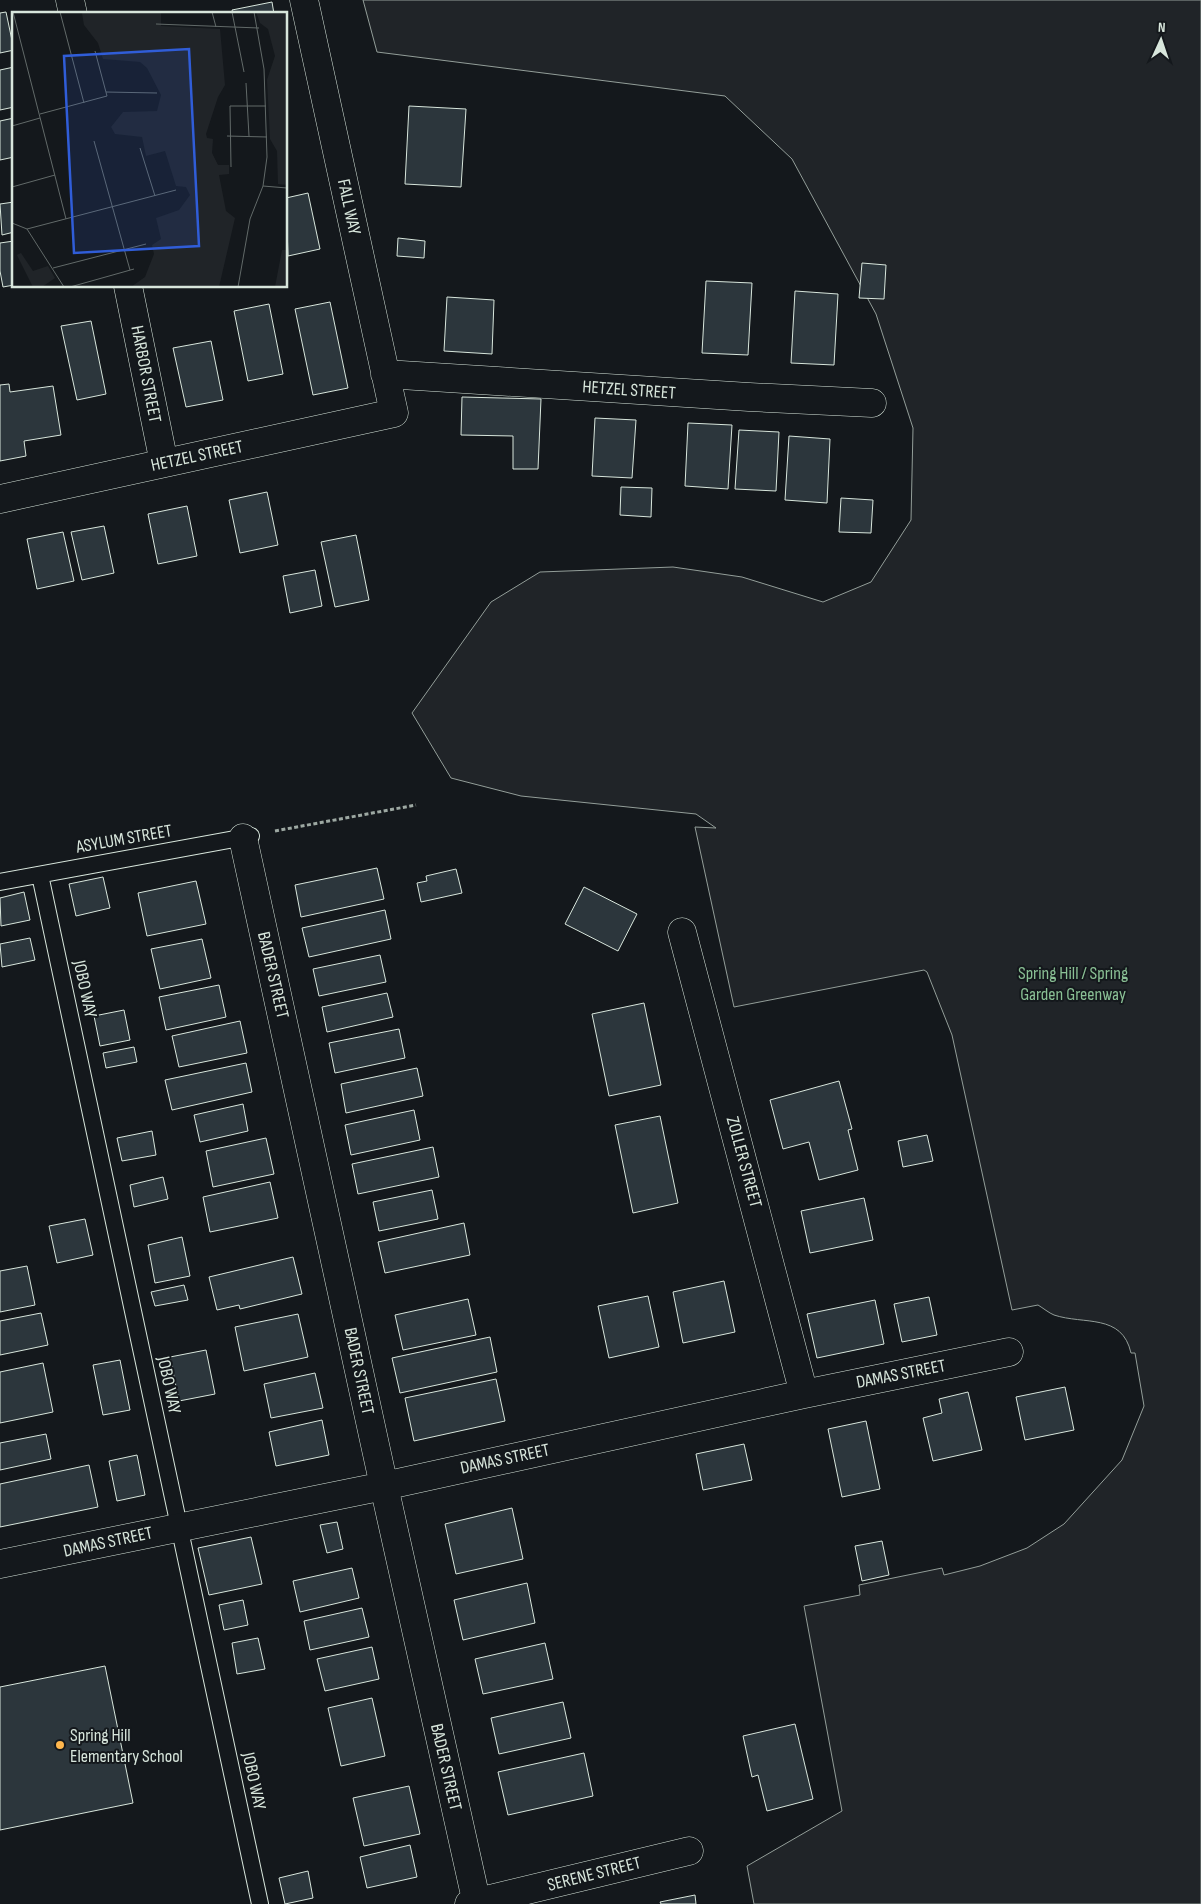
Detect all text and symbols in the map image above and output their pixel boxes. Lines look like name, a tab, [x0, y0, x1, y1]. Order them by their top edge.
inset map	[12, 12, 288, 288]
north arrow	[1136, 15, 1186, 65]
text: N	[1157, 19, 1166, 36]
street label: FALL WAY	[333, 177, 365, 237]
street label: HARBOR STREET	[126, 324, 166, 424]
street label: HETZEL STREET	[582, 376, 676, 404]
street label: HETZEL STREET	[149, 436, 245, 476]
street label: ASYLUM STREET	[73, 820, 174, 858]
street label: BADER STREET	[253, 930, 293, 1020]
street label: JOBO WAY	[68, 957, 101, 1020]
park label: Spring Hill / Spring Garden Greenway	[1018, 963, 1128, 1005]
street label: ZOLLER STREET	[722, 1114, 766, 1210]
street label: BADER STREET	[340, 1326, 378, 1416]
street label: JOBO WAY	[152, 1353, 185, 1416]
street label: DAMAS STREET	[855, 1355, 947, 1393]
street label: DAMAS STREET	[458, 1439, 552, 1479]
street label: DAMAS STREET	[61, 1522, 155, 1562]
street label: BADER STREET	[426, 1722, 466, 1812]
place label: Spring Hill Elementary School	[70, 1725, 183, 1767]
marker: Spring Hill Elementary School	[54, 1739, 66, 1751]
street label: JOBO WAY	[237, 1749, 270, 1812]
street label: SERENE STREET	[545, 1852, 643, 1896]

